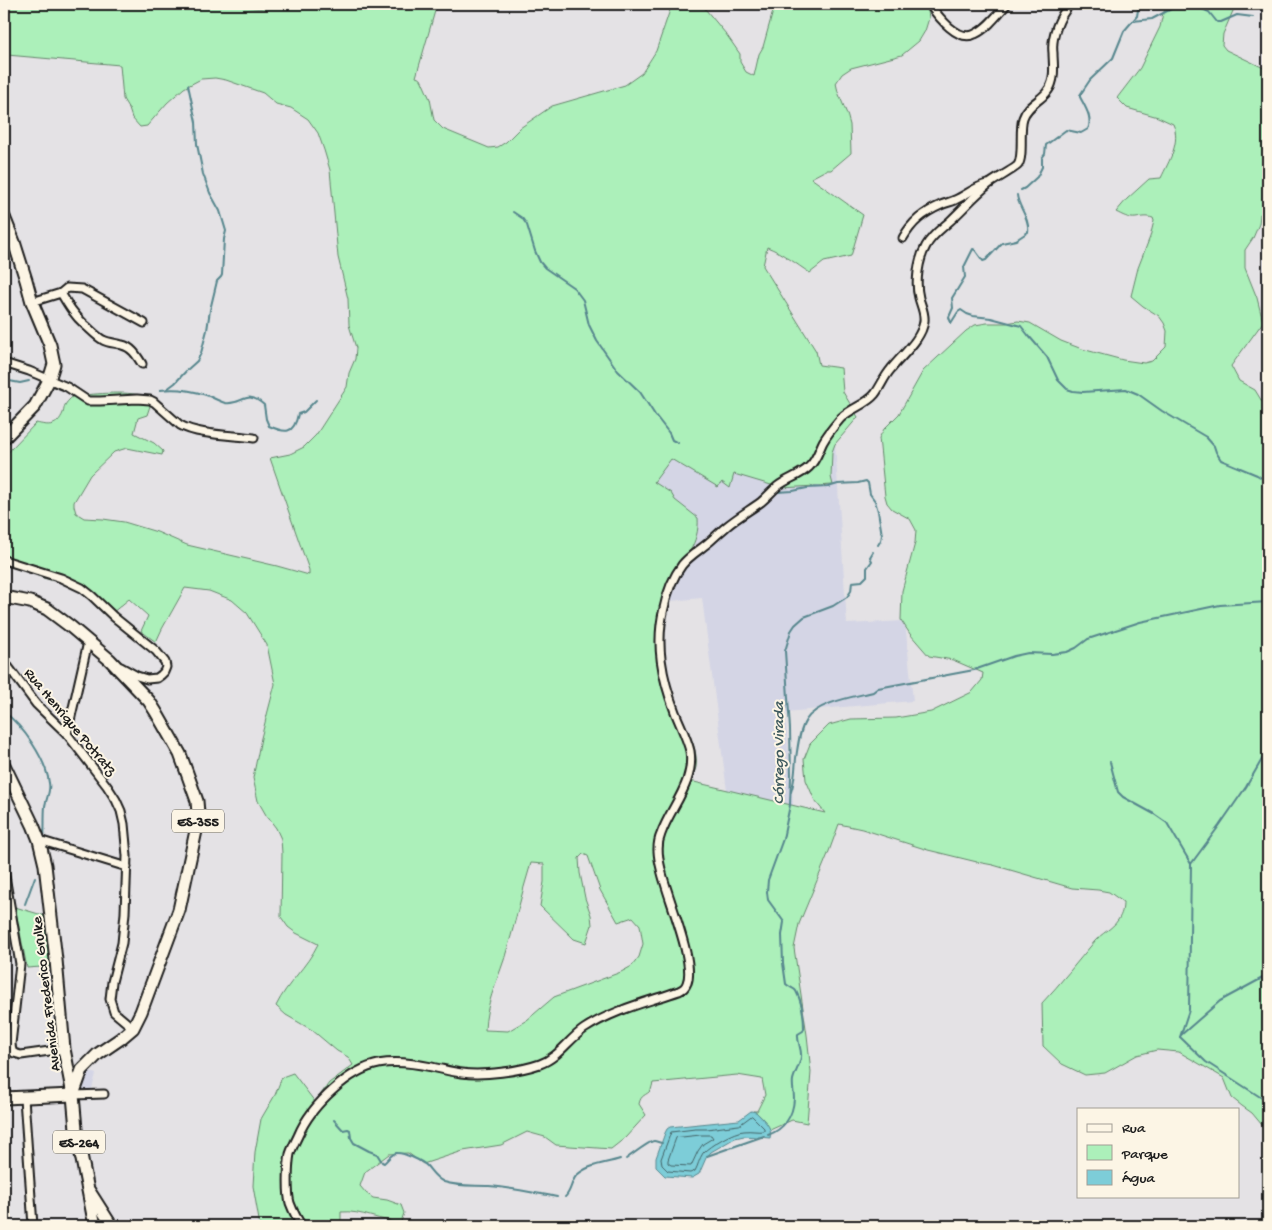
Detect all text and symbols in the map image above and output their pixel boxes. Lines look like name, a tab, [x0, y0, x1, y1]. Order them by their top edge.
street label: Rua Henrique Potratz	[19, 665, 120, 780]
water label: Córrego Virada	[771, 700, 790, 804]
road number: ES-355	[172, 809, 224, 832]
street label: Avenida Frederico Grulke	[29, 915, 65, 1072]
legend	[1077, 1108, 1240, 1198]
text: Rua	[1122, 1120, 1146, 1138]
road number: ES-264	[53, 1130, 105, 1154]
text: Parque	[1121, 1146, 1168, 1164]
text: Água	[1122, 1170, 1155, 1188]

